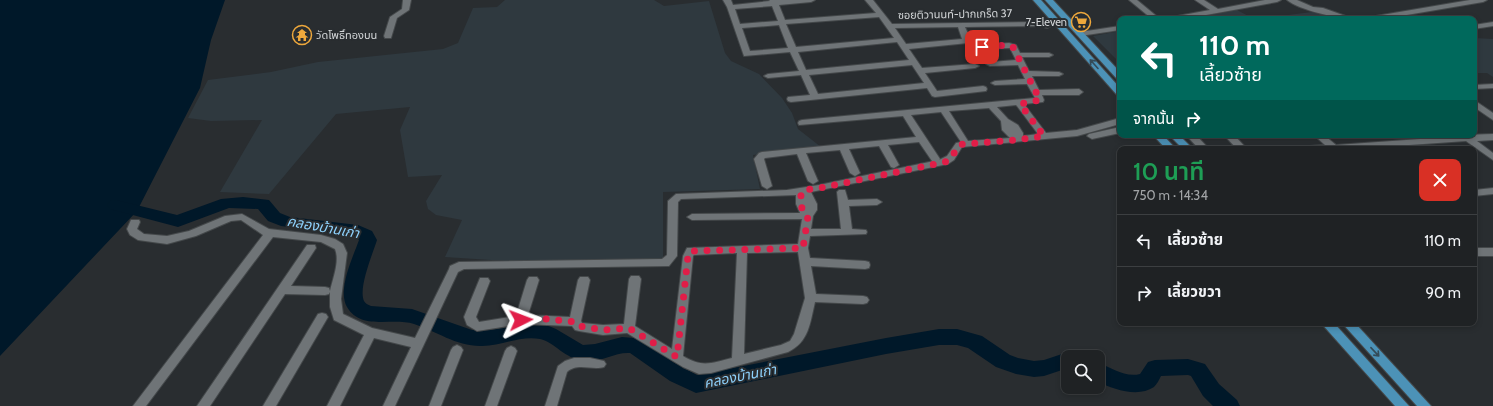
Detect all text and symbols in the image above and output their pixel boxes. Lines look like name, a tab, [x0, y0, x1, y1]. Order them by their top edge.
street label: ซอยติวานนท์-ปากเกร็ด 37	[898, 6, 1013, 22]
supermarket icon: 7-Eleven	[1070, 11, 1092, 33]
place label: 7-Eleven	[1026, 15, 1067, 29]
temple icon: วัดโพธิ์ทองบน	[291, 24, 313, 46]
place label: วัดโพธิ์ทองบน	[316, 28, 377, 42]
text: 110 m	[1199, 28, 1270, 62]
pin	[965, 30, 999, 64]
icon: left	[1133, 32, 1185, 84]
icon: arrive	[971, 36, 993, 58]
one-way arrow	[1089, 59, 1099, 69]
text: เลี้ยวซ้าย	[1199, 64, 1262, 86]
icon: right	[1182, 108, 1204, 130]
text: จากนั้น	[1133, 110, 1174, 128]
text: 10 นาที	[1133, 157, 1204, 186]
button: close	[1419, 159, 1461, 201]
text: 750 m · 14:34	[1133, 187, 1208, 203]
water label: คลองบ้านเก่า	[285, 212, 362, 242]
icon: left	[1133, 230, 1155, 252]
text: เลี้ยวซ้าย	[1167, 231, 1223, 249]
text: 110 m	[1424, 232, 1461, 250]
icon: right	[1133, 282, 1155, 304]
text: เลี้ยวขวา	[1167, 283, 1221, 301]
text: 90 m	[1425, 284, 1461, 302]
position arrow	[500, 299, 542, 341]
one-way arrow	[1370, 347, 1379, 357]
map controls	[1061, 350, 1105, 394]
button: search	[1061, 350, 1105, 394]
water label: คลองบ้านเก่า	[702, 360, 779, 392]

